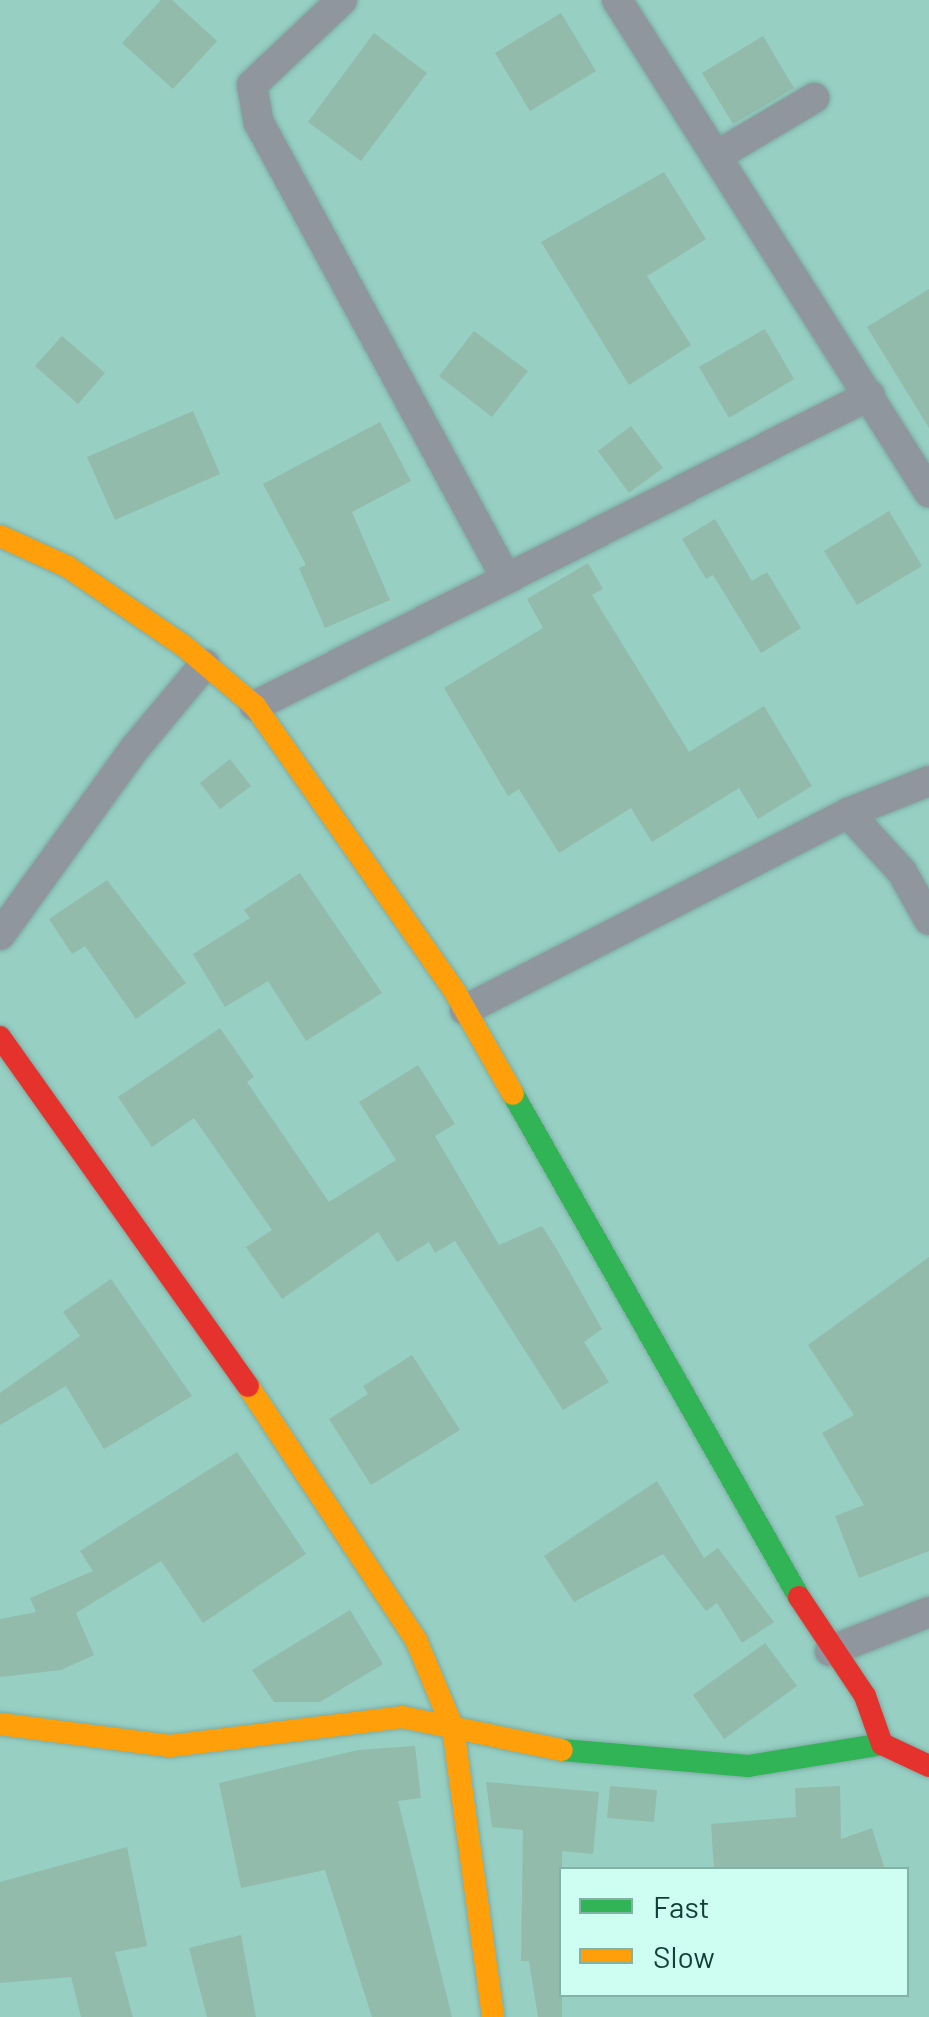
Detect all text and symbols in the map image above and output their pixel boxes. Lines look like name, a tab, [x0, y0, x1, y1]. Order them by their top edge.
legend	[559, 1867, 909, 1997]
text: Fast	[653, 1888, 710, 1924]
text: Slow	[653, 1938, 715, 1974]

